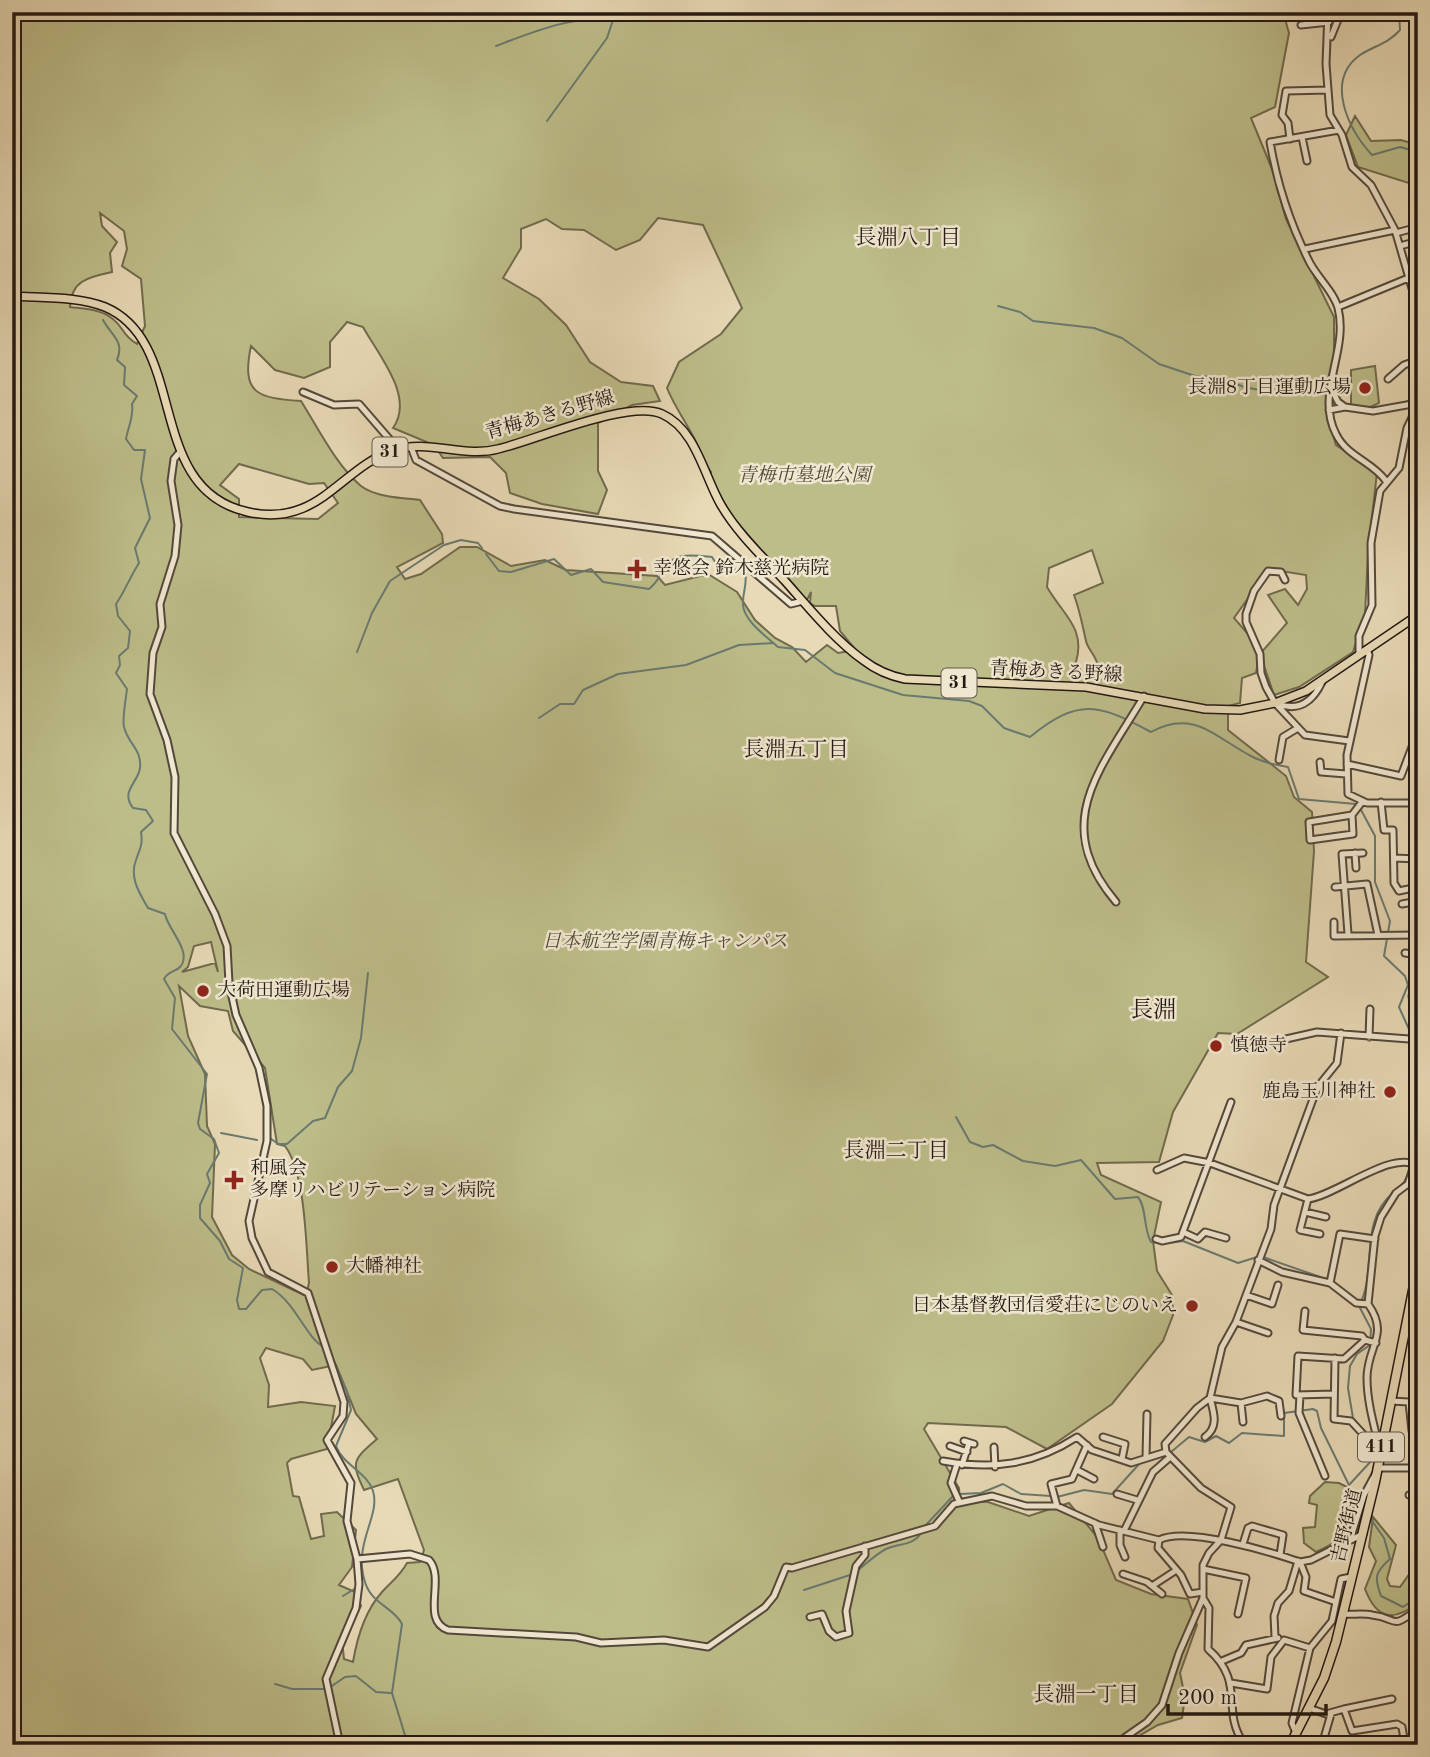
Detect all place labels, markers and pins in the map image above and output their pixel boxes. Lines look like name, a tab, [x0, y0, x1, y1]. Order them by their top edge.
place label: 長淵8丁目運動広場	[1188, 376, 1351, 398]
marker: 長淵8丁目運動広場	[1357, 380, 1373, 396]
place label: 幸悠会 鈴木慈光病院	[653, 557, 829, 579]
marker: 幸悠会 鈴木慈光病院	[627, 559, 647, 579]
place label: 大荷田運動広場	[217, 979, 350, 1001]
marker: 大荷田運動広場	[195, 983, 211, 999]
place label: 慎徳寺	[1230, 1035, 1287, 1056]
marker: 慎徳寺	[1208, 1038, 1224, 1054]
place label: 鹿島玉川神社	[1262, 1081, 1376, 1102]
marker: 鹿島玉川神社	[1382, 1084, 1398, 1100]
place label: 和風会 多摩リハビリテーション病院	[250, 1157, 495, 1201]
marker: 和風会 多摩リハビリテーション病院	[224, 1170, 244, 1190]
place label: 大幡神社	[346, 1255, 422, 1277]
marker: 大幡神社	[324, 1259, 340, 1275]
place label: 日本基督教団信愛荘にじのいえ	[912, 1294, 1178, 1316]
marker: 日本基督教団信愛荘にじのいえ	[1184, 1298, 1200, 1314]

